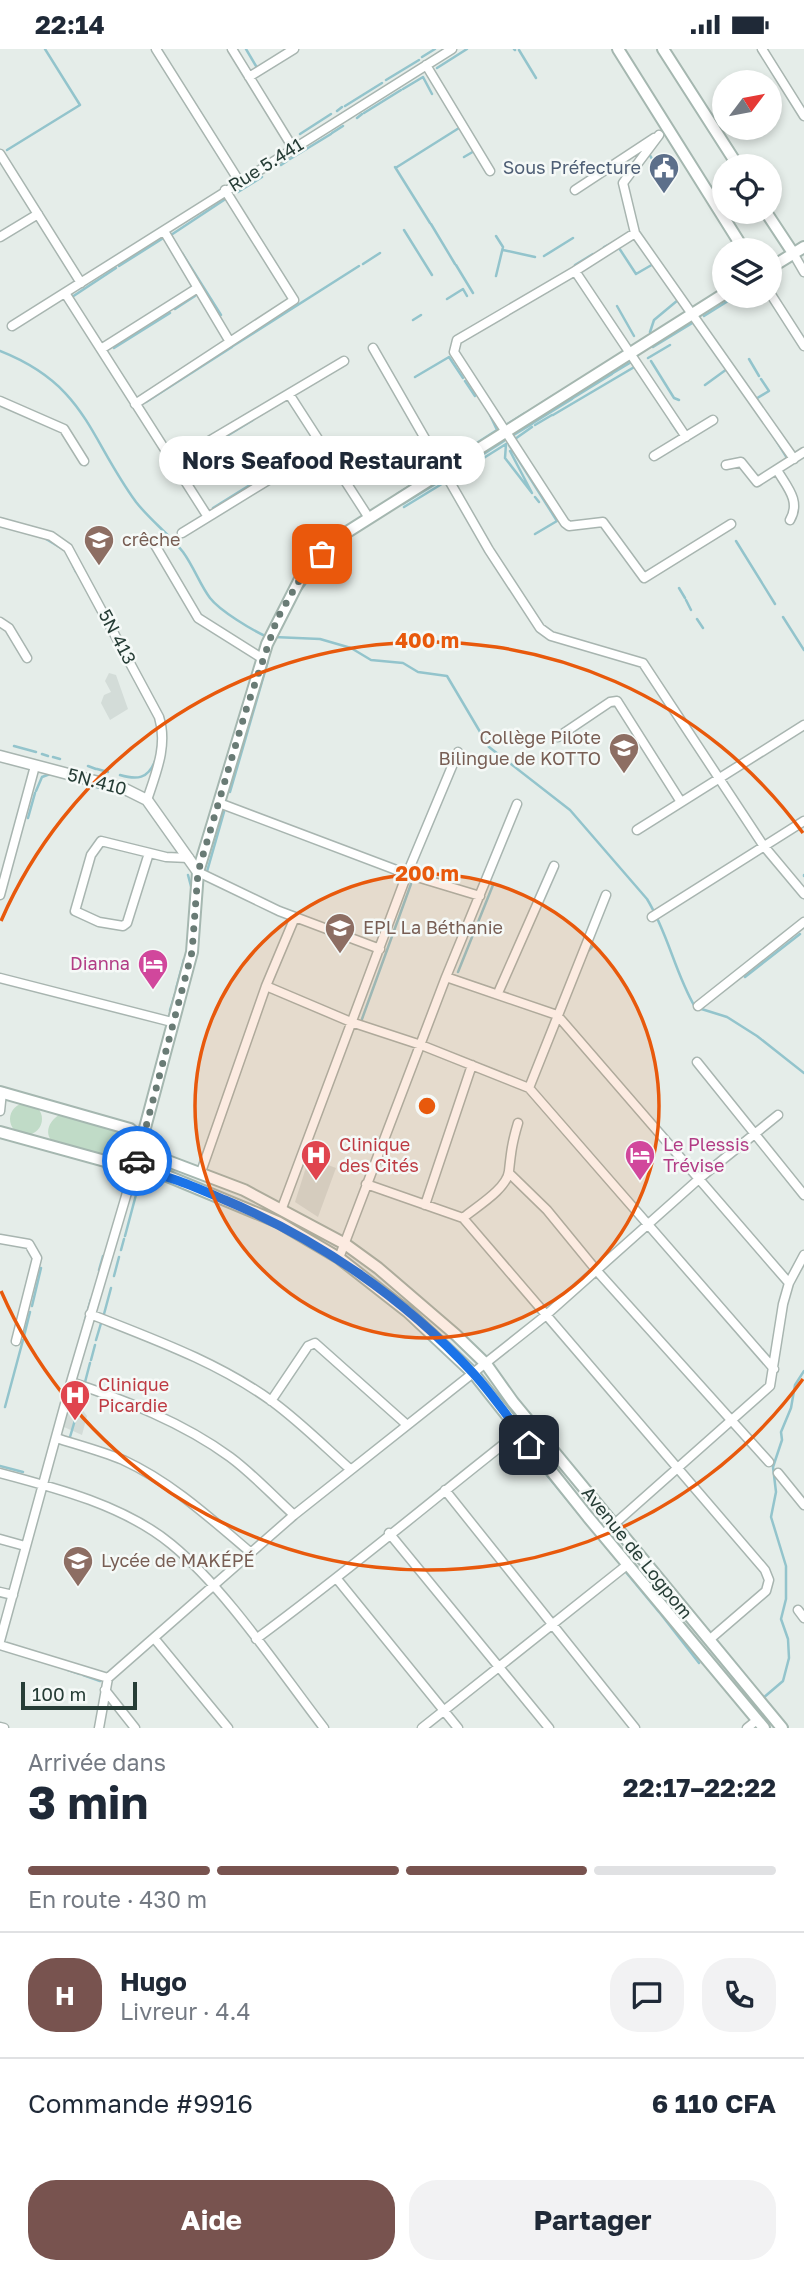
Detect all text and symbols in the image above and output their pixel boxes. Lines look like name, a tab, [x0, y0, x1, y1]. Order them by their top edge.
text: 22:14	[35, 9, 105, 40]
north arrow	[712, 70, 782, 140]
map controls	[712, 70, 782, 308]
street label: Rue 5.441	[224, 132, 307, 196]
public building icon: Sous Préfecture	[647, 151, 681, 195]
button: locate	[712, 154, 782, 224]
place label: Sous Préfecture	[503, 156, 641, 178]
button: layers	[712, 238, 782, 308]
callout: Nors Seafood Restaurant	[159, 435, 485, 484]
text: Nors Seafood Restaurant	[182, 446, 462, 474]
school or university icon: crêche	[82, 523, 116, 567]
pin	[292, 524, 352, 584]
place label: crêche	[122, 528, 180, 550]
icon: bag	[303, 535, 341, 573]
street label: 5N 413	[94, 605, 141, 668]
text: 400 m	[395, 627, 459, 653]
place label: Collège Pilote Bilingue de KOTTO	[439, 726, 601, 769]
school or university icon: Collège Pilote Bilingue de KOTTO	[607, 731, 641, 775]
street label: 5N.410	[65, 763, 129, 799]
text: 200 m	[395, 860, 459, 886]
school or university icon: EPL La Béthanie	[323, 911, 357, 955]
place label: EPL La Béthanie	[363, 916, 503, 938]
hotel icon: Dianna	[136, 947, 170, 991]
place label: Dianna	[70, 952, 130, 974]
centre of rings	[415, 1094, 439, 1118]
courier	[102, 1126, 172, 1196]
place label: Clinique des Cités	[339, 1133, 419, 1176]
place label: Le Plessis Trévise	[663, 1133, 749, 1176]
hospital icon: Clinique des Cités	[299, 1138, 333, 1182]
hotel icon: Le Plessis Trévise	[623, 1138, 657, 1182]
icon: car	[118, 1142, 156, 1180]
place label: Clinique Picardie	[98, 1373, 169, 1416]
hospital icon: Clinique Picardie	[58, 1378, 92, 1422]
pin	[499, 1415, 559, 1475]
icon: home	[510, 1426, 548, 1464]
street label: Avenue de Logpom	[578, 1482, 698, 1623]
school or university icon: Lycée de MAKÉPÉ	[61, 1544, 95, 1588]
place label: Lycée de MAKÉPÉ	[101, 1549, 254, 1571]
scale bar	[21, 1679, 136, 1711]
text: 100 m	[32, 1682, 86, 1705]
text: Arrivée dans	[28, 1748, 166, 1776]
text: 22:17–22:22	[623, 1772, 776, 1803]
text: 3 min	[28, 1774, 148, 1829]
text: En route · 430 m	[28, 1885, 207, 1913]
button: chat	[610, 1958, 684, 2032]
button: phone	[702, 1958, 776, 2032]
text: Hugo	[120, 1966, 187, 1997]
text: H	[55, 1980, 75, 2011]
text: Livreur · 4.4	[120, 1997, 250, 2025]
text: Commande #9916	[28, 2088, 253, 2119]
text: 6 110 CFA	[652, 2088, 776, 2119]
button: Aide	[28, 2180, 395, 2260]
button: Partager	[409, 2180, 776, 2260]

